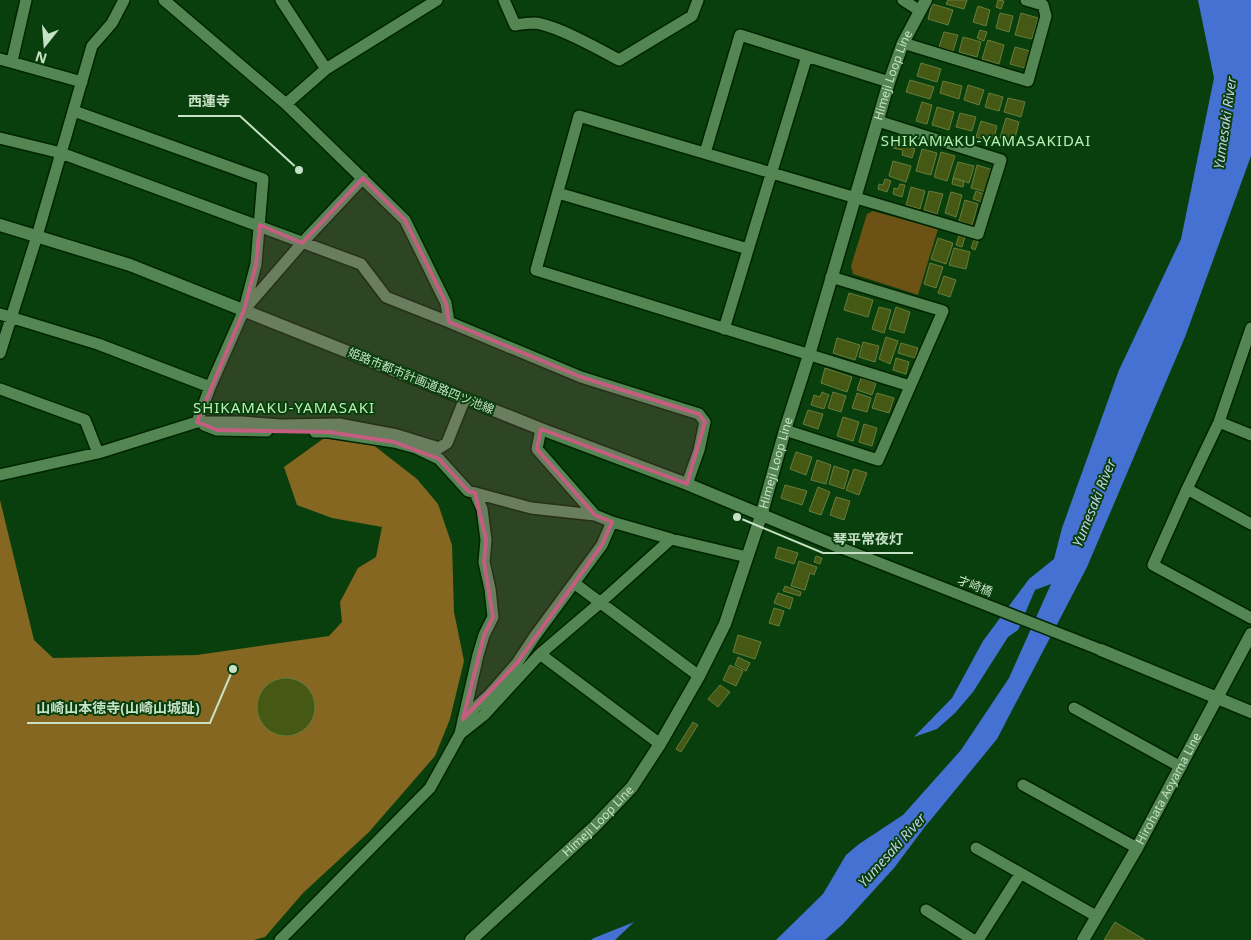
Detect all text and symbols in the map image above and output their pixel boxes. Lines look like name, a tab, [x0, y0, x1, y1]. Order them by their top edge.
north arrow	[20, 20, 70, 70]
street label: Himeji Loop Line	[869, 27, 916, 122]
text: N	[33, 47, 49, 69]
water label: Yumesaki River	[1209, 75, 1240, 170]
callout: 西蓮寺	[178, 87, 240, 116]
text: 西蓮寺	[188, 91, 230, 110]
district label: SHIKAMAKU-YAMASAKIDAI	[881, 130, 1091, 150]
street label: 姫路市都市計画道路四ツ池線	[346, 343, 497, 418]
district label: SHIKAMAKU-YAMASAKI	[193, 397, 375, 417]
street label: Himeji Loop Line	[754, 415, 797, 510]
water label: Yumesaki River	[1067, 456, 1120, 549]
callout: 琴平常夜灯	[823, 524, 913, 553]
text: 琴平常夜灯	[833, 529, 903, 548]
street label: 才崎橋	[955, 571, 995, 600]
callout: 山崎山本徳寺(山崎山城趾)	[27, 694, 210, 723]
text: 山崎山本徳寺(山崎山城趾)	[36, 698, 200, 717]
street label: Hirohata Aoyama Line	[1131, 729, 1205, 847]
street label: Himeji Loop Line	[558, 781, 637, 860]
water label: Yumesaki River	[853, 808, 930, 891]

